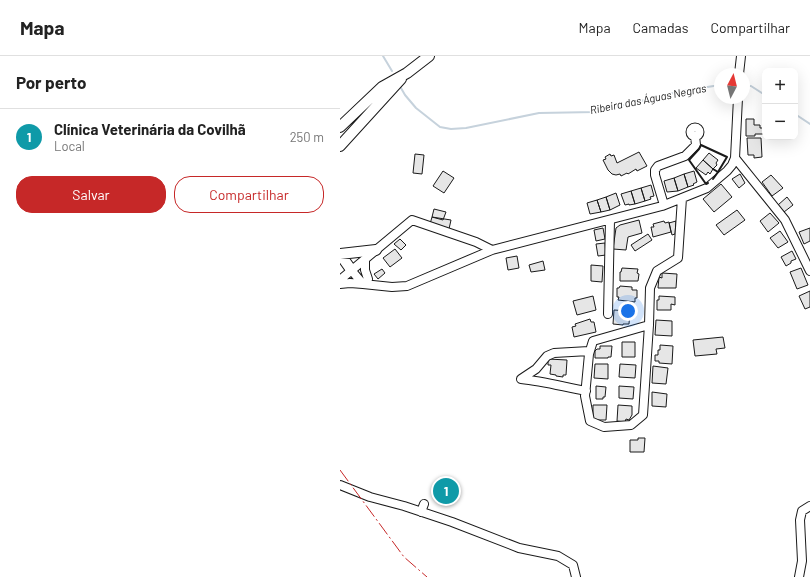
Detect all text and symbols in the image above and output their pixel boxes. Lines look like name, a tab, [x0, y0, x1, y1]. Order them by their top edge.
text: Mapa	[20, 16, 64, 39]
text: Mapa	[579, 19, 611, 36]
text: Camadas	[633, 19, 688, 36]
text: Compartilhar	[710, 19, 790, 36]
north arrow	[714, 68, 750, 104]
map controls	[762, 68, 798, 140]
button: +	[762, 68, 798, 104]
text: Por perto	[16, 72, 86, 92]
water label: Ribeira das Águas Negras	[589, 81, 707, 116]
button: −	[762, 104, 798, 140]
text: Clínica Veterinária da Covilhã	[54, 120, 246, 138]
text: 1	[27, 129, 31, 145]
text: 250 m	[290, 129, 324, 145]
text: Local	[54, 138, 85, 154]
button: Salvar	[16, 176, 166, 213]
button: Compartilhar	[174, 176, 324, 213]
your location	[618, 301, 638, 321]
pin: 1	[433, 476, 459, 506]

